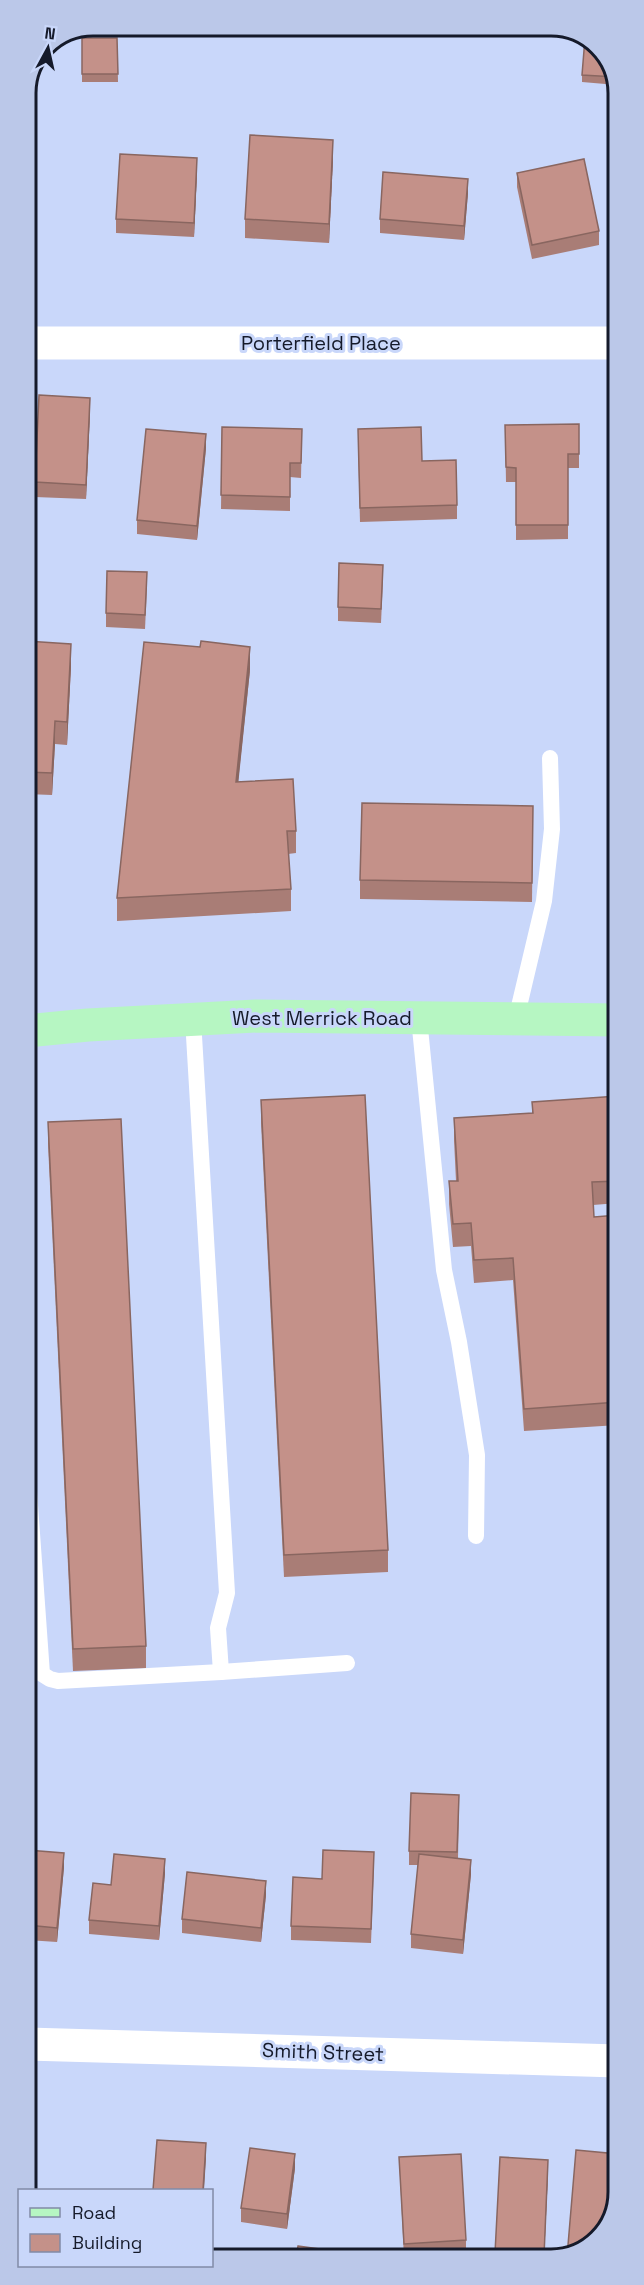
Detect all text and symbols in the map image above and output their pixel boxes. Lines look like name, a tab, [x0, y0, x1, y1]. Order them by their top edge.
north arrow	[18, 18, 78, 78]
text: N	[43, 22, 57, 45]
street label: Porterfield Place	[241, 330, 401, 356]
street label: West Merrick Road	[232, 1005, 412, 1031]
street label: Smith Street	[262, 2037, 384, 2067]
legend	[18, 2189, 213, 2267]
text: Road	[72, 2201, 116, 2224]
text: Building	[72, 2231, 142, 2254]

